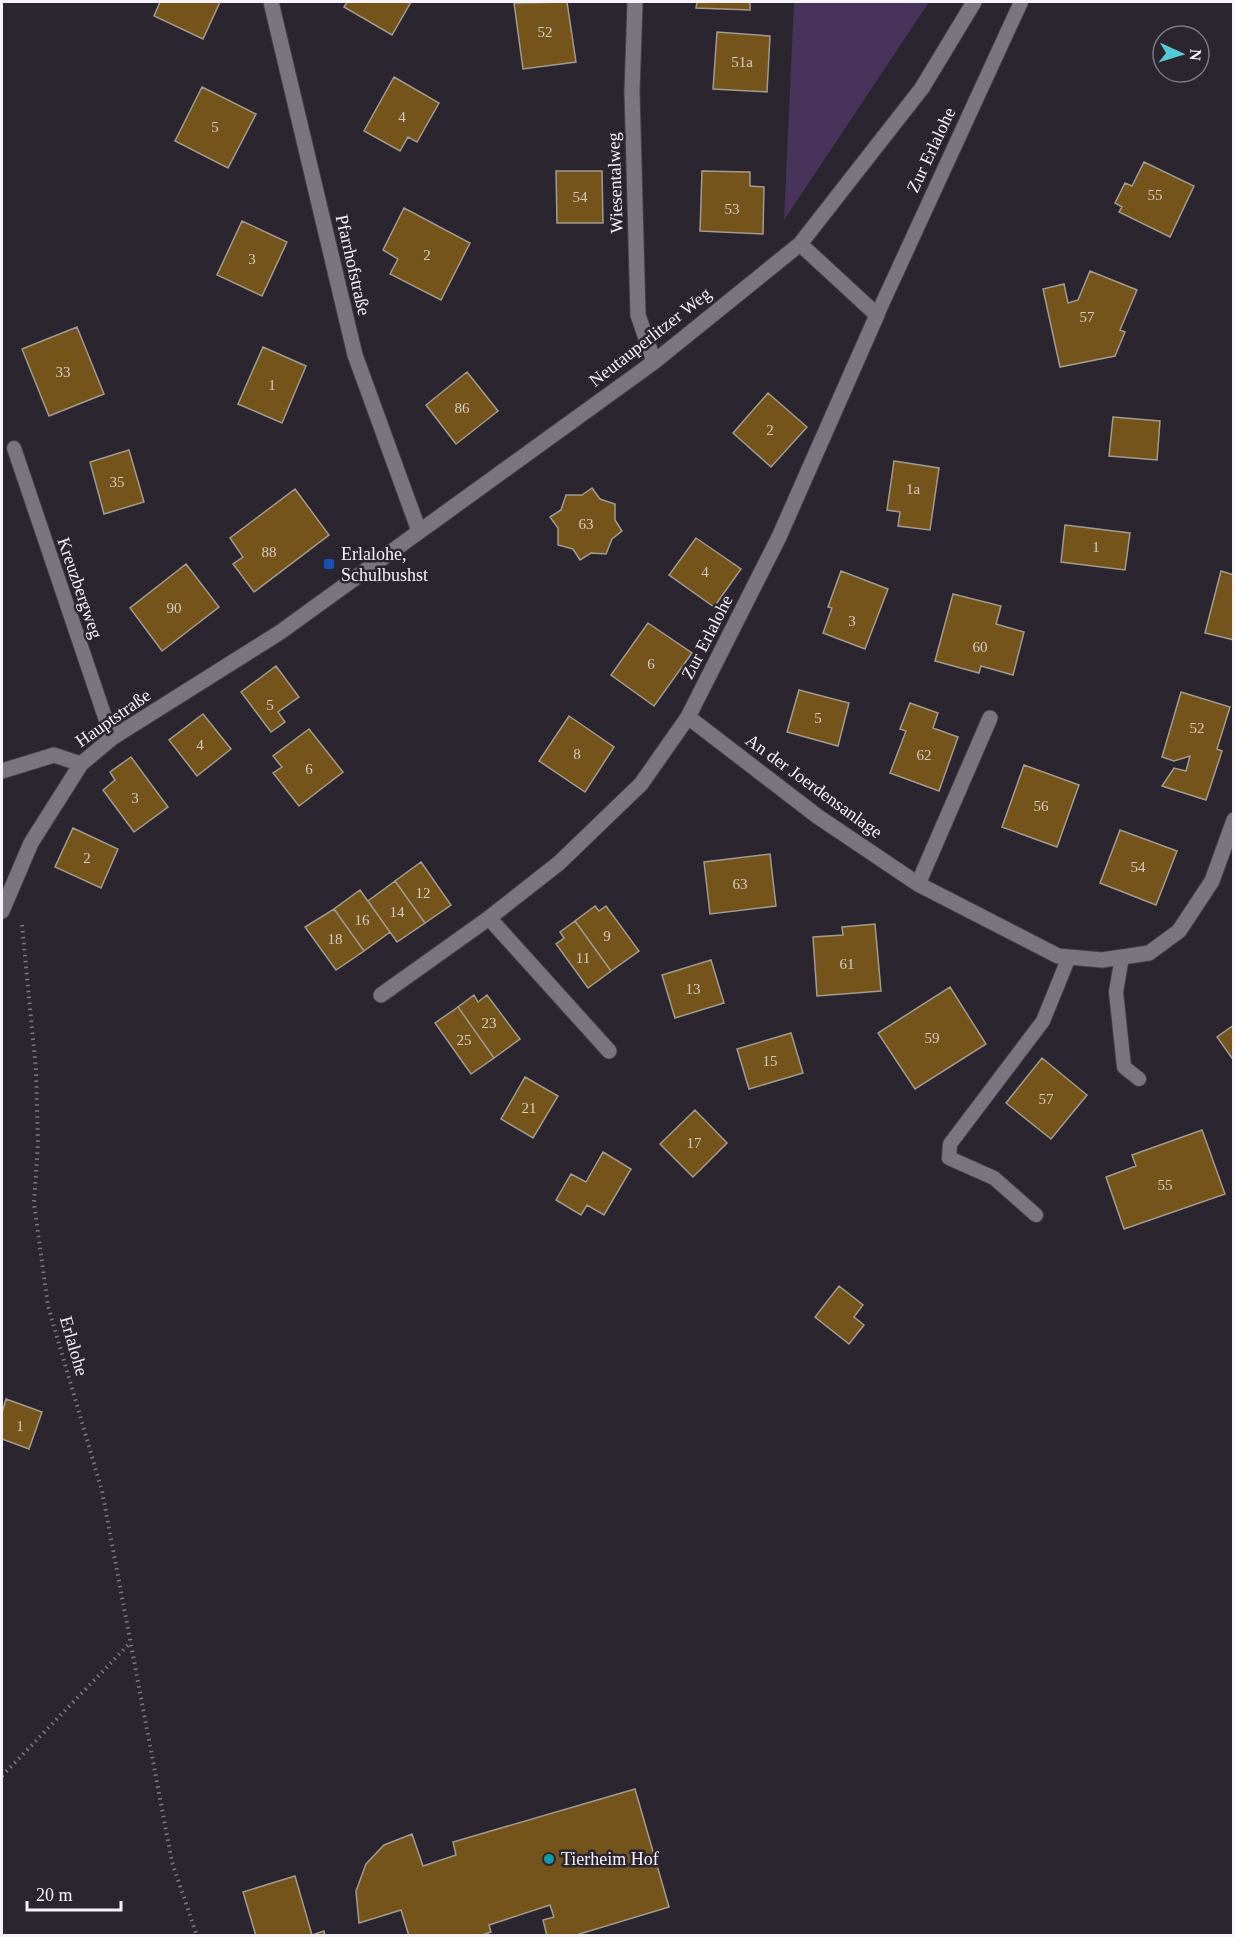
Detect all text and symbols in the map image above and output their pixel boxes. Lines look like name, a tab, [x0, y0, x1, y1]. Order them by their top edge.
house number: 52	[538, 24, 553, 40]
north arrow	[1151, 24, 1211, 84]
text: N	[1187, 49, 1204, 62]
house number: 51a	[731, 54, 753, 70]
street label: Zur Erlalohe	[903, 104, 959, 196]
house number: 4	[398, 109, 406, 125]
house number: 5	[211, 119, 219, 135]
street label: Wiesentalweg	[603, 132, 627, 234]
house number: 55	[1148, 187, 1163, 203]
house number: 54	[573, 189, 588, 205]
house number: 53	[725, 201, 740, 217]
street label: Pfarrhofstraße	[332, 213, 374, 317]
house number: 2	[423, 247, 431, 263]
house number: 3	[248, 251, 256, 267]
street label: Neutauperlitzer Weg	[585, 283, 715, 391]
house number: 57	[1080, 309, 1095, 325]
house number: 33	[56, 364, 71, 380]
house number: 1	[268, 377, 276, 393]
house number: 86	[455, 400, 470, 416]
house number: 2	[766, 422, 774, 438]
house number: 35	[110, 474, 125, 490]
house number: 1a	[906, 481, 920, 497]
house number: 63	[579, 516, 594, 532]
street label: Kreuzbergweg	[53, 535, 107, 641]
house number: 1	[1092, 539, 1100, 555]
house number: 88	[262, 544, 277, 560]
place label: Erlalohe, Schulbushst	[341, 544, 428, 585]
marker: Erlalohe, Schulbushst	[322, 557, 336, 571]
house number: 4	[701, 564, 709, 580]
street label: Zur Erlalohe	[677, 592, 737, 682]
house number: 90	[167, 600, 182, 616]
house number: 3	[848, 613, 856, 629]
house number: 60	[973, 639, 988, 655]
house number: 6	[647, 656, 655, 672]
street label: Hauptstraße	[72, 685, 154, 751]
house number: 5	[266, 697, 274, 713]
house number: 5	[814, 710, 822, 726]
house number: 52	[1190, 720, 1205, 736]
street label: An der Joerdensanlage	[742, 730, 886, 842]
house number: 4	[196, 737, 204, 753]
house number: 8	[573, 746, 581, 762]
house number: 62	[917, 747, 932, 763]
house number: 6	[305, 761, 313, 777]
house number: 3	[131, 790, 139, 806]
house number: 56	[1034, 798, 1049, 814]
house number: 2	[83, 850, 91, 866]
house number: 54	[1131, 859, 1146, 875]
house number: 63	[733, 876, 748, 892]
house number: 12	[416, 885, 431, 901]
house number: 14	[390, 904, 405, 920]
house number: 16	[355, 912, 370, 928]
house number: 9	[603, 928, 611, 944]
house number: 18	[328, 931, 343, 947]
house number: 11	[576, 950, 590, 966]
house number: 61	[840, 956, 855, 972]
house number: 13	[686, 981, 701, 997]
house number: 23	[482, 1015, 497, 1031]
house number: 59	[925, 1030, 940, 1046]
house number: 25	[457, 1032, 472, 1048]
house number: 15	[763, 1053, 778, 1069]
house number: 57	[1039, 1091, 1054, 1107]
house number: 21	[522, 1100, 537, 1116]
house number: 17	[687, 1135, 702, 1151]
house number: 55	[1158, 1177, 1173, 1193]
street label: Erlalohe	[56, 1314, 92, 1378]
house number: 1	[16, 1418, 24, 1434]
place label: Tierheim Hof	[561, 1849, 659, 1869]
marker: Tierheim Hof	[542, 1852, 556, 1866]
scale bar	[27, 1874, 122, 1912]
text: 20 m	[36, 1885, 73, 1905]

